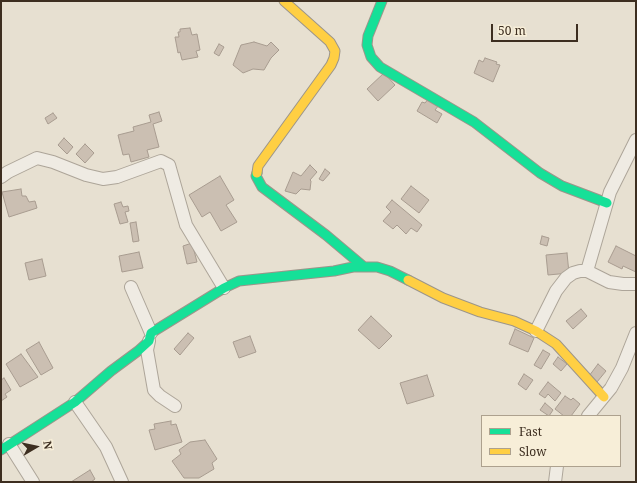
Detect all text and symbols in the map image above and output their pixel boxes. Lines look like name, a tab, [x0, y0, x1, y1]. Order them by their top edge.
scale bar	[493, 16, 580, 42]
text: 50 m	[498, 22, 526, 39]
legend	[481, 415, 621, 467]
text: Fast	[519, 423, 542, 440]
north arrow	[16, 427, 56, 467]
text: N	[40, 440, 56, 450]
text: Slow	[519, 443, 547, 460]

